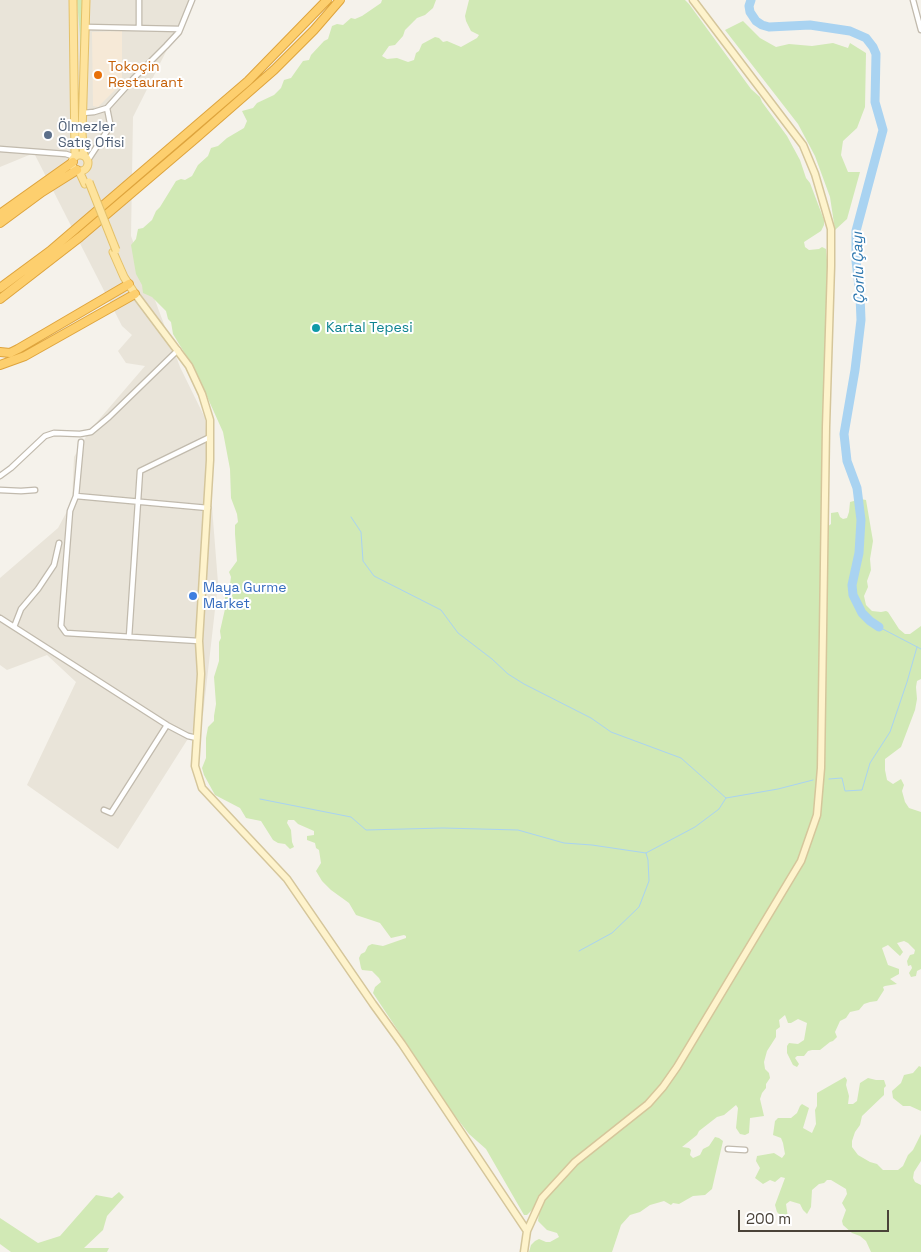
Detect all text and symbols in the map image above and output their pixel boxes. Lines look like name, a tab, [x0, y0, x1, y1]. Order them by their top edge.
place label: Tokoçin Restaurant	[108, 59, 183, 92]
marker: Tokoçin Restaurant	[92, 69, 104, 81]
place label: Ölmezler Satış Ofisi	[58, 119, 124, 152]
marker: Ölmezler Satış Ofisi	[42, 129, 54, 141]
water label: Çorlu Çayı	[849, 232, 869, 304]
place label: Kartal Tepesi	[326, 320, 413, 336]
marker: Kartal Tepesi	[310, 322, 322, 334]
place label: Maya Gurme Market	[203, 580, 287, 612]
marker: Maya Gurme Market	[187, 590, 199, 602]
scale bar	[741, 1200, 892, 1232]
text: 200 m	[746, 1209, 791, 1228]

